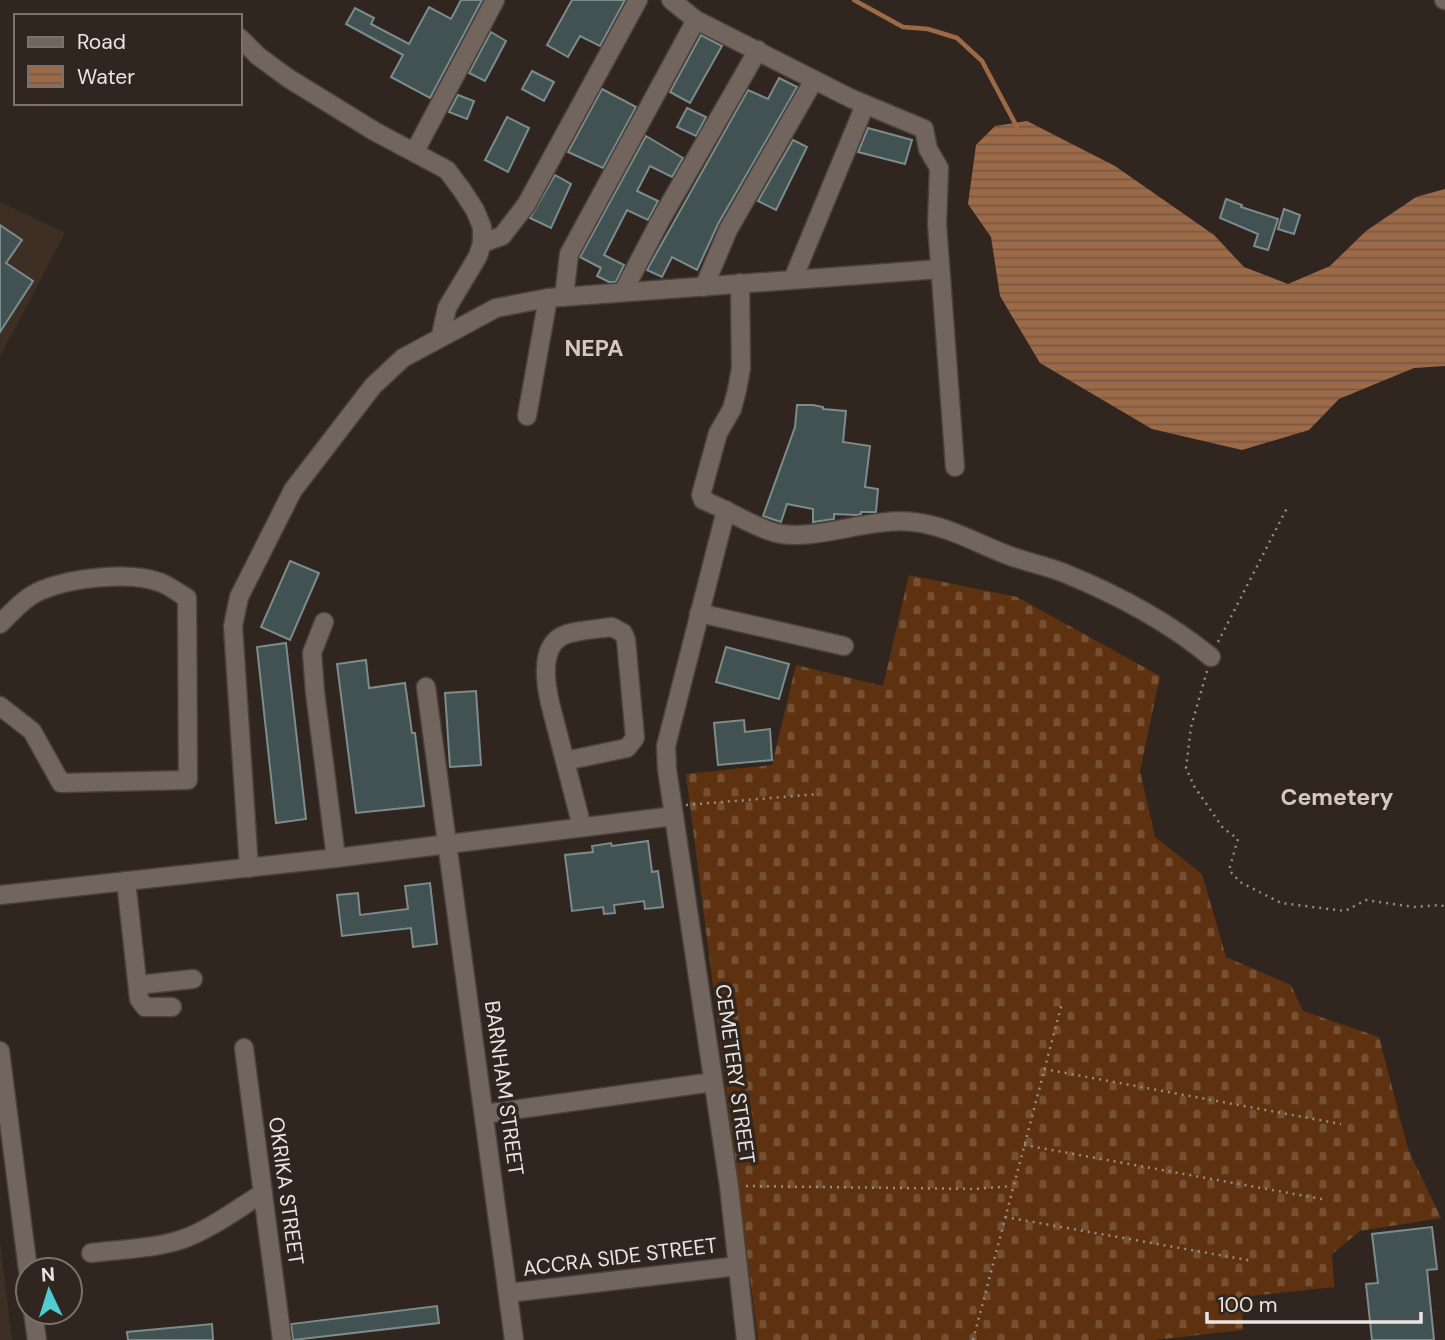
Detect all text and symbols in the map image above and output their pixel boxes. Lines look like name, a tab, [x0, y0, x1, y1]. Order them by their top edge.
legend	[14, 14, 242, 105]
text: Road	[77, 28, 126, 56]
text: Water	[77, 63, 135, 91]
district label: NEPA	[565, 333, 623, 363]
district label: Cemetery	[1281, 782, 1394, 812]
street label: CEMETERY STREET	[709, 982, 762, 1166]
street label: BARNHAM STREET	[478, 999, 530, 1178]
street label: OKRIKA STREET	[262, 1115, 310, 1267]
street label: ACCRA SIDE STREET	[521, 1231, 719, 1283]
north arrow	[14, 1256, 84, 1326]
text: N	[40, 1262, 56, 1287]
scale bar	[1207, 1280, 1420, 1324]
text: 100 m	[1218, 1291, 1278, 1319]

